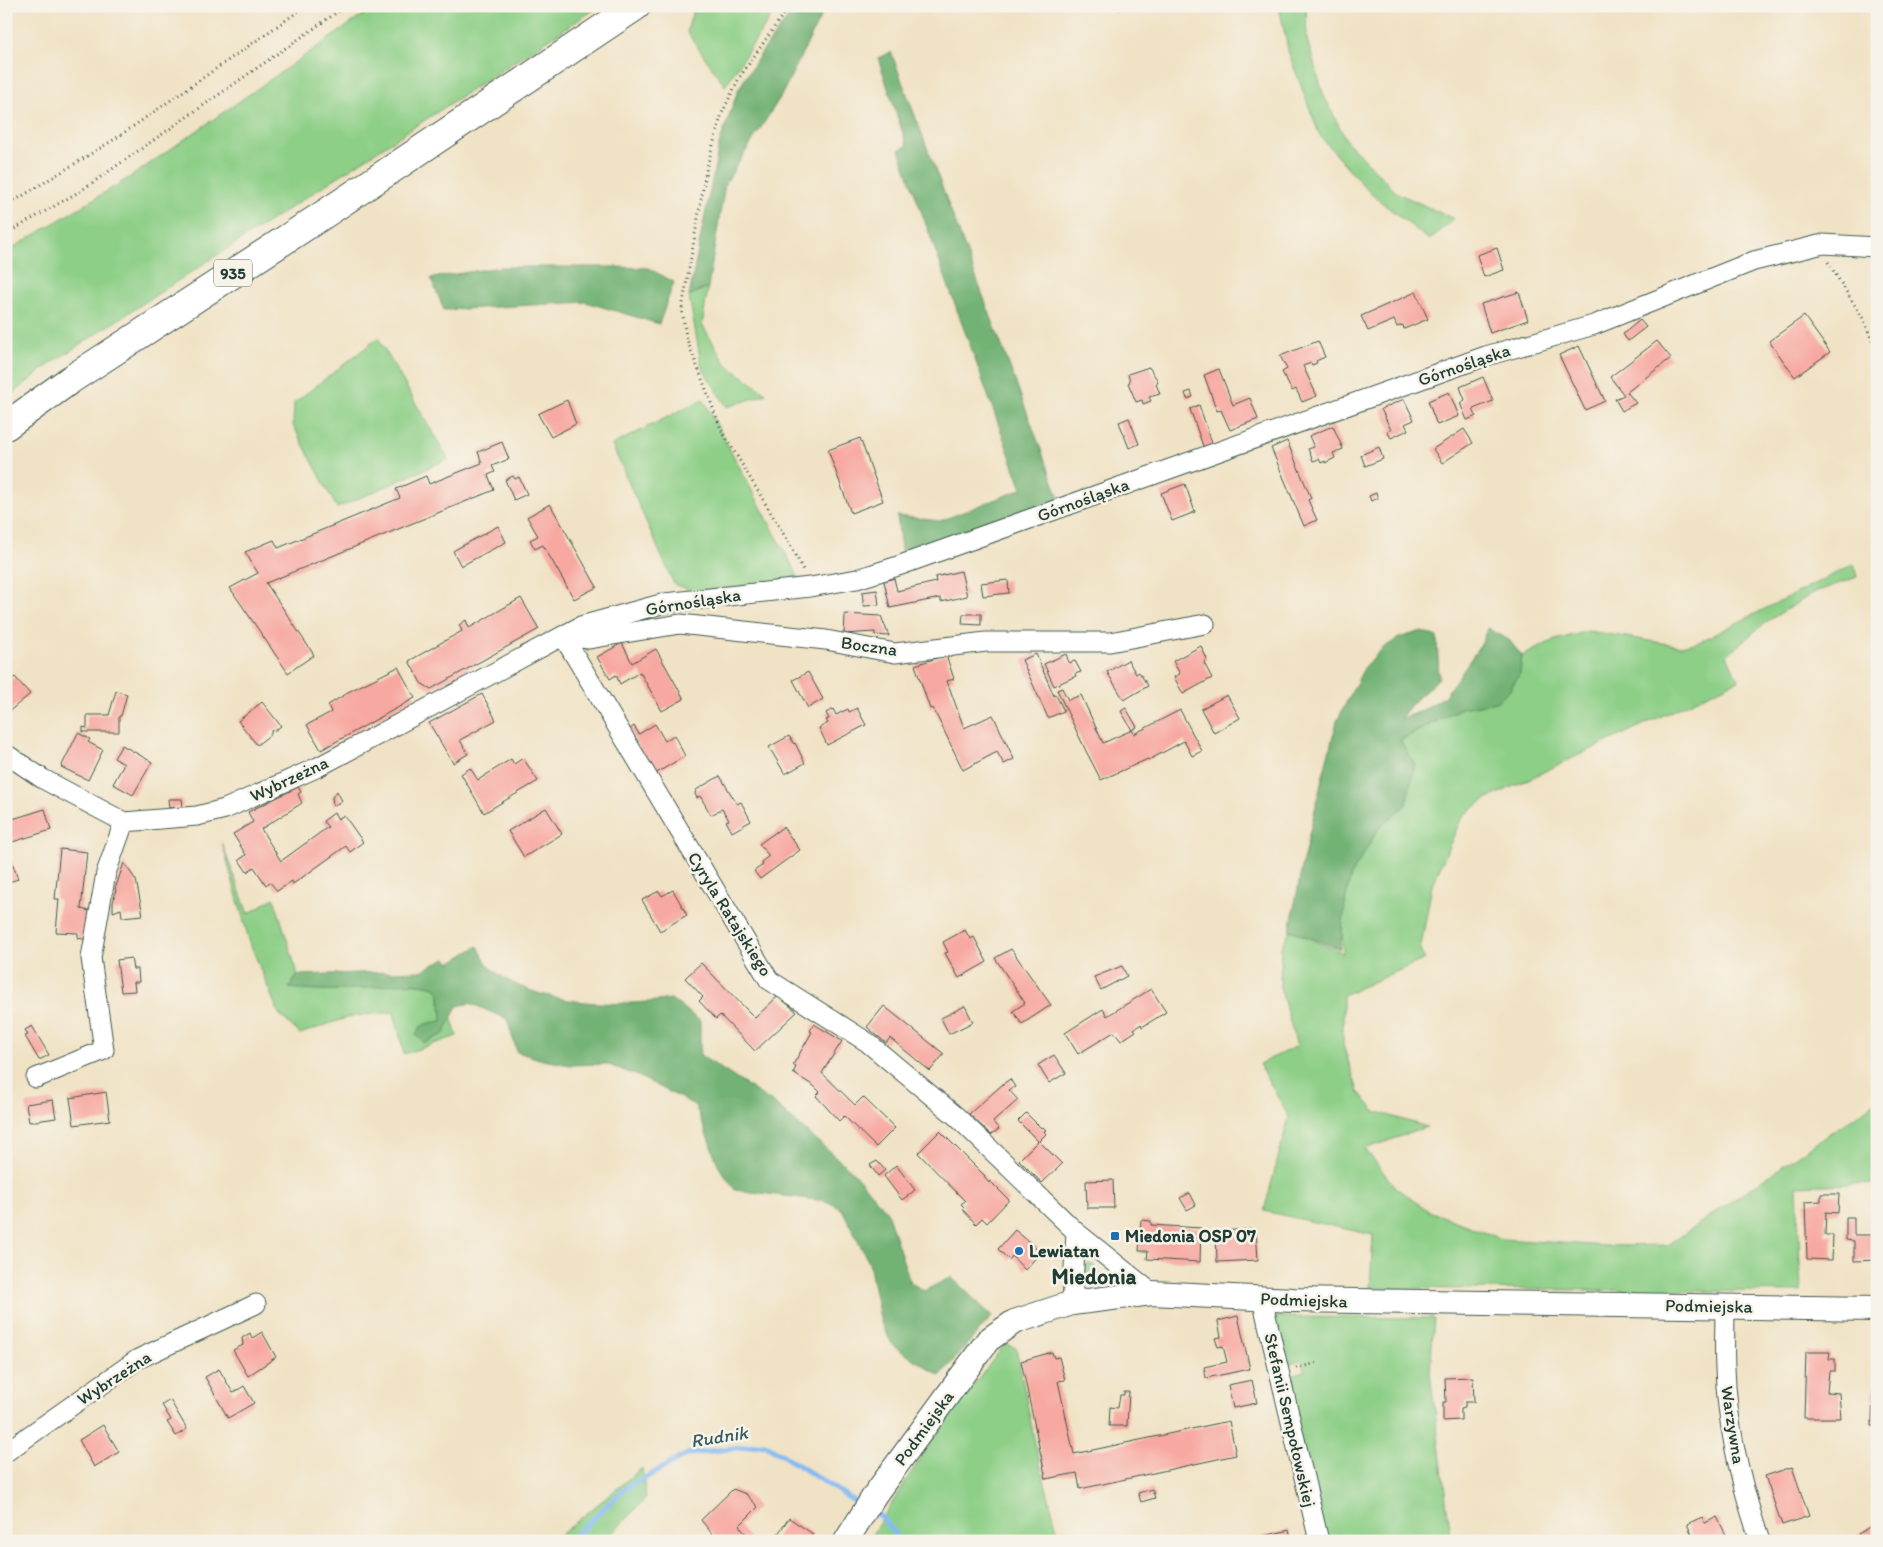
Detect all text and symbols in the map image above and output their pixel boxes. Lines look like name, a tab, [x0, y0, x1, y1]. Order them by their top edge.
road number: 935	[214, 260, 252, 286]
street label: Górnośląska	[1415, 339, 1513, 391]
street label: Górnośląska	[1034, 473, 1132, 527]
street label: Górnośląska	[644, 584, 742, 620]
street label: Boczna	[839, 631, 899, 661]
street label: Wybrzeżna	[246, 751, 332, 807]
street label: Cyryla Ratajskiego	[683, 848, 777, 980]
place label: Miedonia OSP 07	[1125, 1225, 1256, 1247]
marker: Miedonia OSP 07	[1109, 1230, 1121, 1242]
place label: Lewiatan	[1029, 1240, 1100, 1262]
marker: Lewiatan	[1013, 1245, 1025, 1257]
district label: Miedonia	[1052, 1263, 1137, 1290]
street label: Podmiejska	[1260, 1287, 1349, 1313]
street label: Podmiejska	[1665, 1294, 1754, 1318]
street label: Stefanii Sempołowskiej	[1259, 1331, 1321, 1509]
street label: Wybrzeżna	[73, 1346, 155, 1410]
street label: Warzywna	[1716, 1384, 1750, 1466]
street label: Podmiejska	[889, 1386, 959, 1470]
water label: Rudnik	[689, 1420, 750, 1452]

